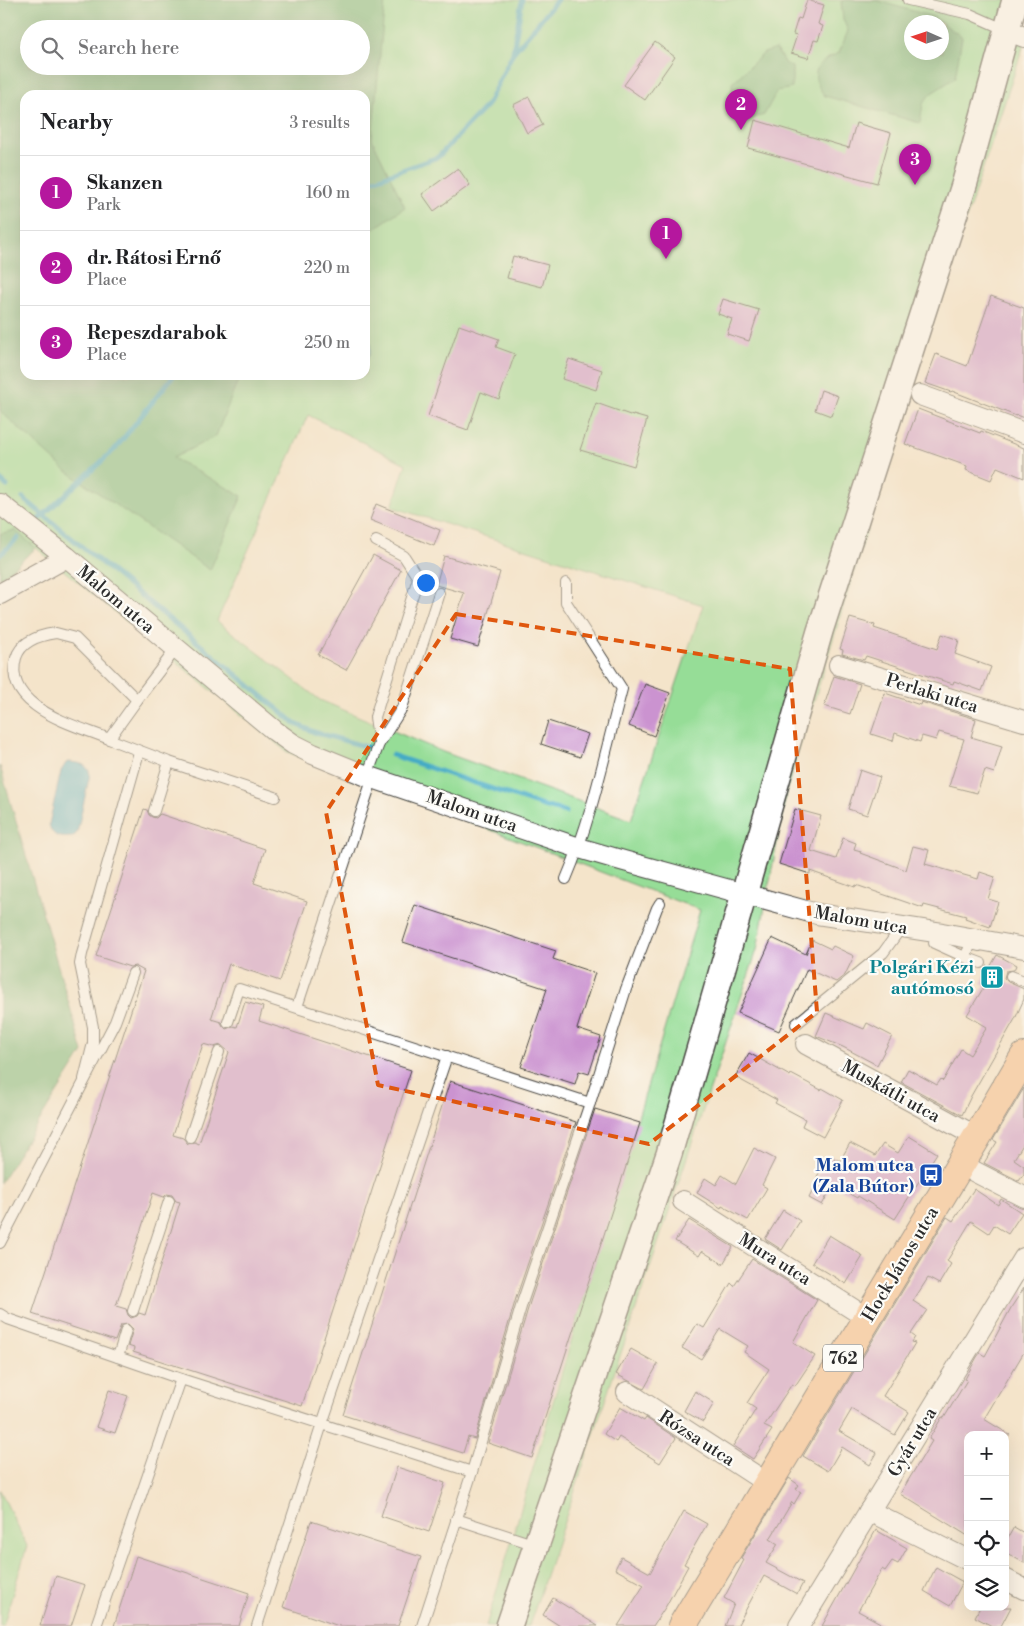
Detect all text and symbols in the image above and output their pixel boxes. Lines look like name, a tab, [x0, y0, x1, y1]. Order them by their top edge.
north arrow	[904, 15, 949, 60]
search box	[20, 20, 370, 75]
icon: search	[38, 34, 66, 62]
text: Search here	[78, 36, 179, 60]
pin: 2	[725, 89, 757, 130]
text: Nearby	[40, 110, 113, 136]
text: 3 results	[289, 113, 350, 133]
pin: 3	[899, 144, 931, 185]
text: Skanzen	[87, 171, 163, 195]
text: 1	[52, 183, 60, 203]
text: 160 m	[306, 183, 350, 203]
text: Park	[87, 195, 120, 215]
pin: 1	[650, 218, 682, 259]
text: dr. Rátosi Ernő	[87, 246, 221, 270]
text: 2	[51, 258, 61, 278]
text: 220 m	[304, 258, 350, 278]
text: Place	[87, 270, 127, 290]
text: Repeszdarabok	[87, 321, 227, 345]
text: 3	[51, 333, 61, 353]
text: 250 m	[304, 333, 350, 353]
text: Place	[87, 345, 127, 365]
street label: Malom utca	[72, 560, 160, 639]
your location	[413, 570, 439, 596]
street label: Perlaki utca	[883, 668, 982, 719]
street label: Malom utca	[423, 785, 521, 838]
street label: Malom utca	[812, 901, 910, 940]
place label: Polgári Kézi autómosó	[870, 956, 974, 1000]
building icon: Polgári Kézi autómosó	[979, 964, 1005, 990]
street label: Muskátli utca	[837, 1055, 945, 1128]
place label: Malom utca (Zala Bútor)	[813, 1154, 914, 1198]
bus stop icon: Malom utca (Zala Bútor)	[918, 1162, 944, 1188]
street label: Hock János utca	[857, 1202, 944, 1326]
street label: Mura utca	[734, 1228, 816, 1291]
road number: 762	[823, 1345, 863, 1372]
street label: Gyár utca	[883, 1403, 943, 1481]
street label: Rózsa utca	[654, 1405, 740, 1472]
map controls	[964, 1431, 1009, 1611]
button: +	[964, 1431, 1009, 1476]
button: −	[964, 1476, 1009, 1521]
button: locate	[964, 1521, 1009, 1566]
button: layers	[964, 1566, 1009, 1611]

